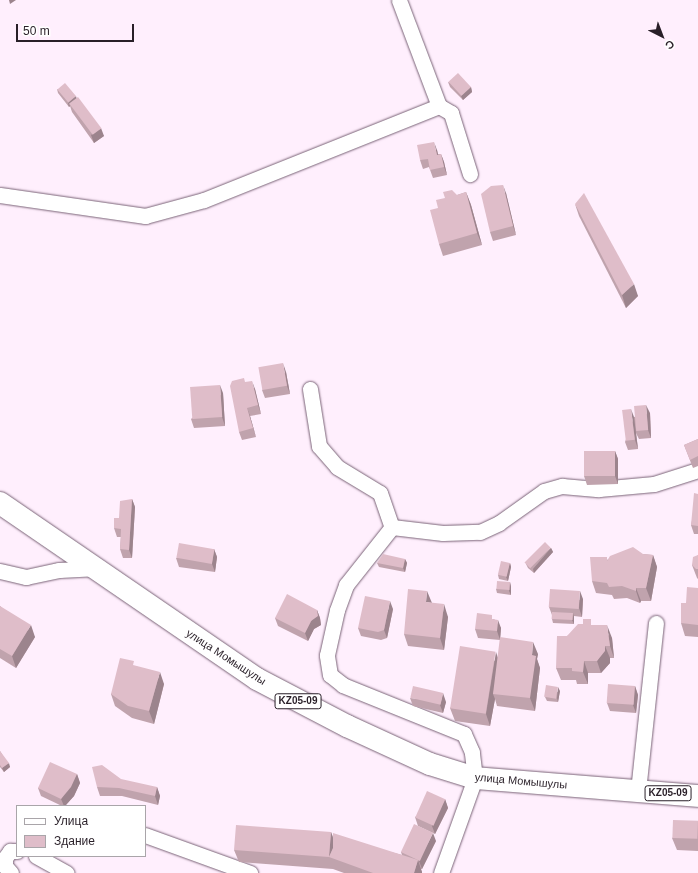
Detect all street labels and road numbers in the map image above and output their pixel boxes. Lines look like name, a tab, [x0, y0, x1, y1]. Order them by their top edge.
street label: улица Момышулы	[184, 626, 268, 688]
road number: KZ05-09	[274, 693, 322, 709]
street label: улица Момышулы	[474, 770, 568, 792]
road number: KZ05-09	[644, 785, 692, 801]

